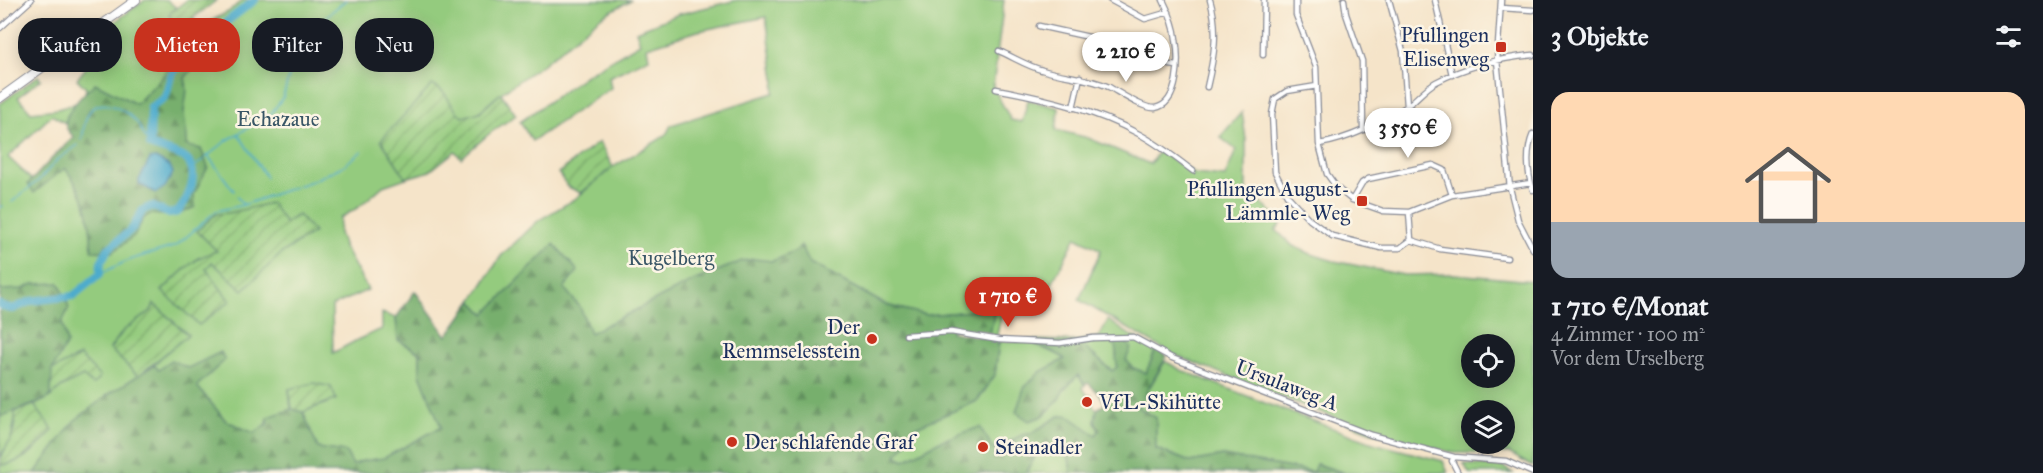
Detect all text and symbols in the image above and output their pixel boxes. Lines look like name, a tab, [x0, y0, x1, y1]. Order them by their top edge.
chip: Kaufen	[18, 18, 122, 72]
chip: Mieten	[134, 18, 240, 72]
chip: Filter	[252, 18, 343, 72]
chip: Neu	[355, 18, 434, 72]
text: 3 Objekte	[1551, 20, 1649, 52]
icon: filters	[1992, 20, 2025, 53]
place label: Pfullingen Elisenweg	[1400, 22, 1489, 72]
pin: 2 210 €	[1071, 32, 1181, 83]
text: 2 210 €	[1096, 39, 1156, 63]
marker: Pfullingen Elisenweg	[1494, 40, 1508, 54]
park label: Echazaue	[237, 106, 320, 132]
pin: 3 550 €	[1353, 108, 1463, 159]
text: 3 550 €	[1379, 115, 1437, 139]
icon: home	[1734, 131, 1842, 239]
place label: Pfullingen August- Lämmle- Weg	[1187, 176, 1350, 226]
marker: Pfullingen August- Lämmle- Weg	[1355, 194, 1369, 208]
park label: Kugelberg	[628, 245, 714, 271]
pin: 1 710 €	[953, 277, 1063, 328]
text: 1 710 €	[979, 284, 1037, 308]
text: 1 710 €/Monat	[1551, 290, 1708, 322]
place label: Der Remmselesstein	[722, 314, 860, 364]
text: 4 Zimmer · 100 m²	[1551, 322, 1705, 346]
marker: Der Remmselesstein	[865, 332, 879, 346]
map controls	[1461, 334, 1515, 454]
button: locate	[1461, 334, 1515, 388]
text: Vor dem Urselberg	[1551, 346, 1704, 370]
street label: Ursulaweg A	[1232, 354, 1342, 416]
place label: VfL-Skihütte	[1098, 389, 1221, 415]
marker: VfL-Skihütte	[1080, 395, 1094, 409]
button: layers	[1461, 400, 1515, 454]
place label: Der schlafende Graf	[744, 429, 917, 455]
place label: Steinadler	[995, 434, 1082, 460]
marker: Der schlafende Graf	[725, 435, 739, 449]
marker: Steinadler	[976, 440, 990, 454]

